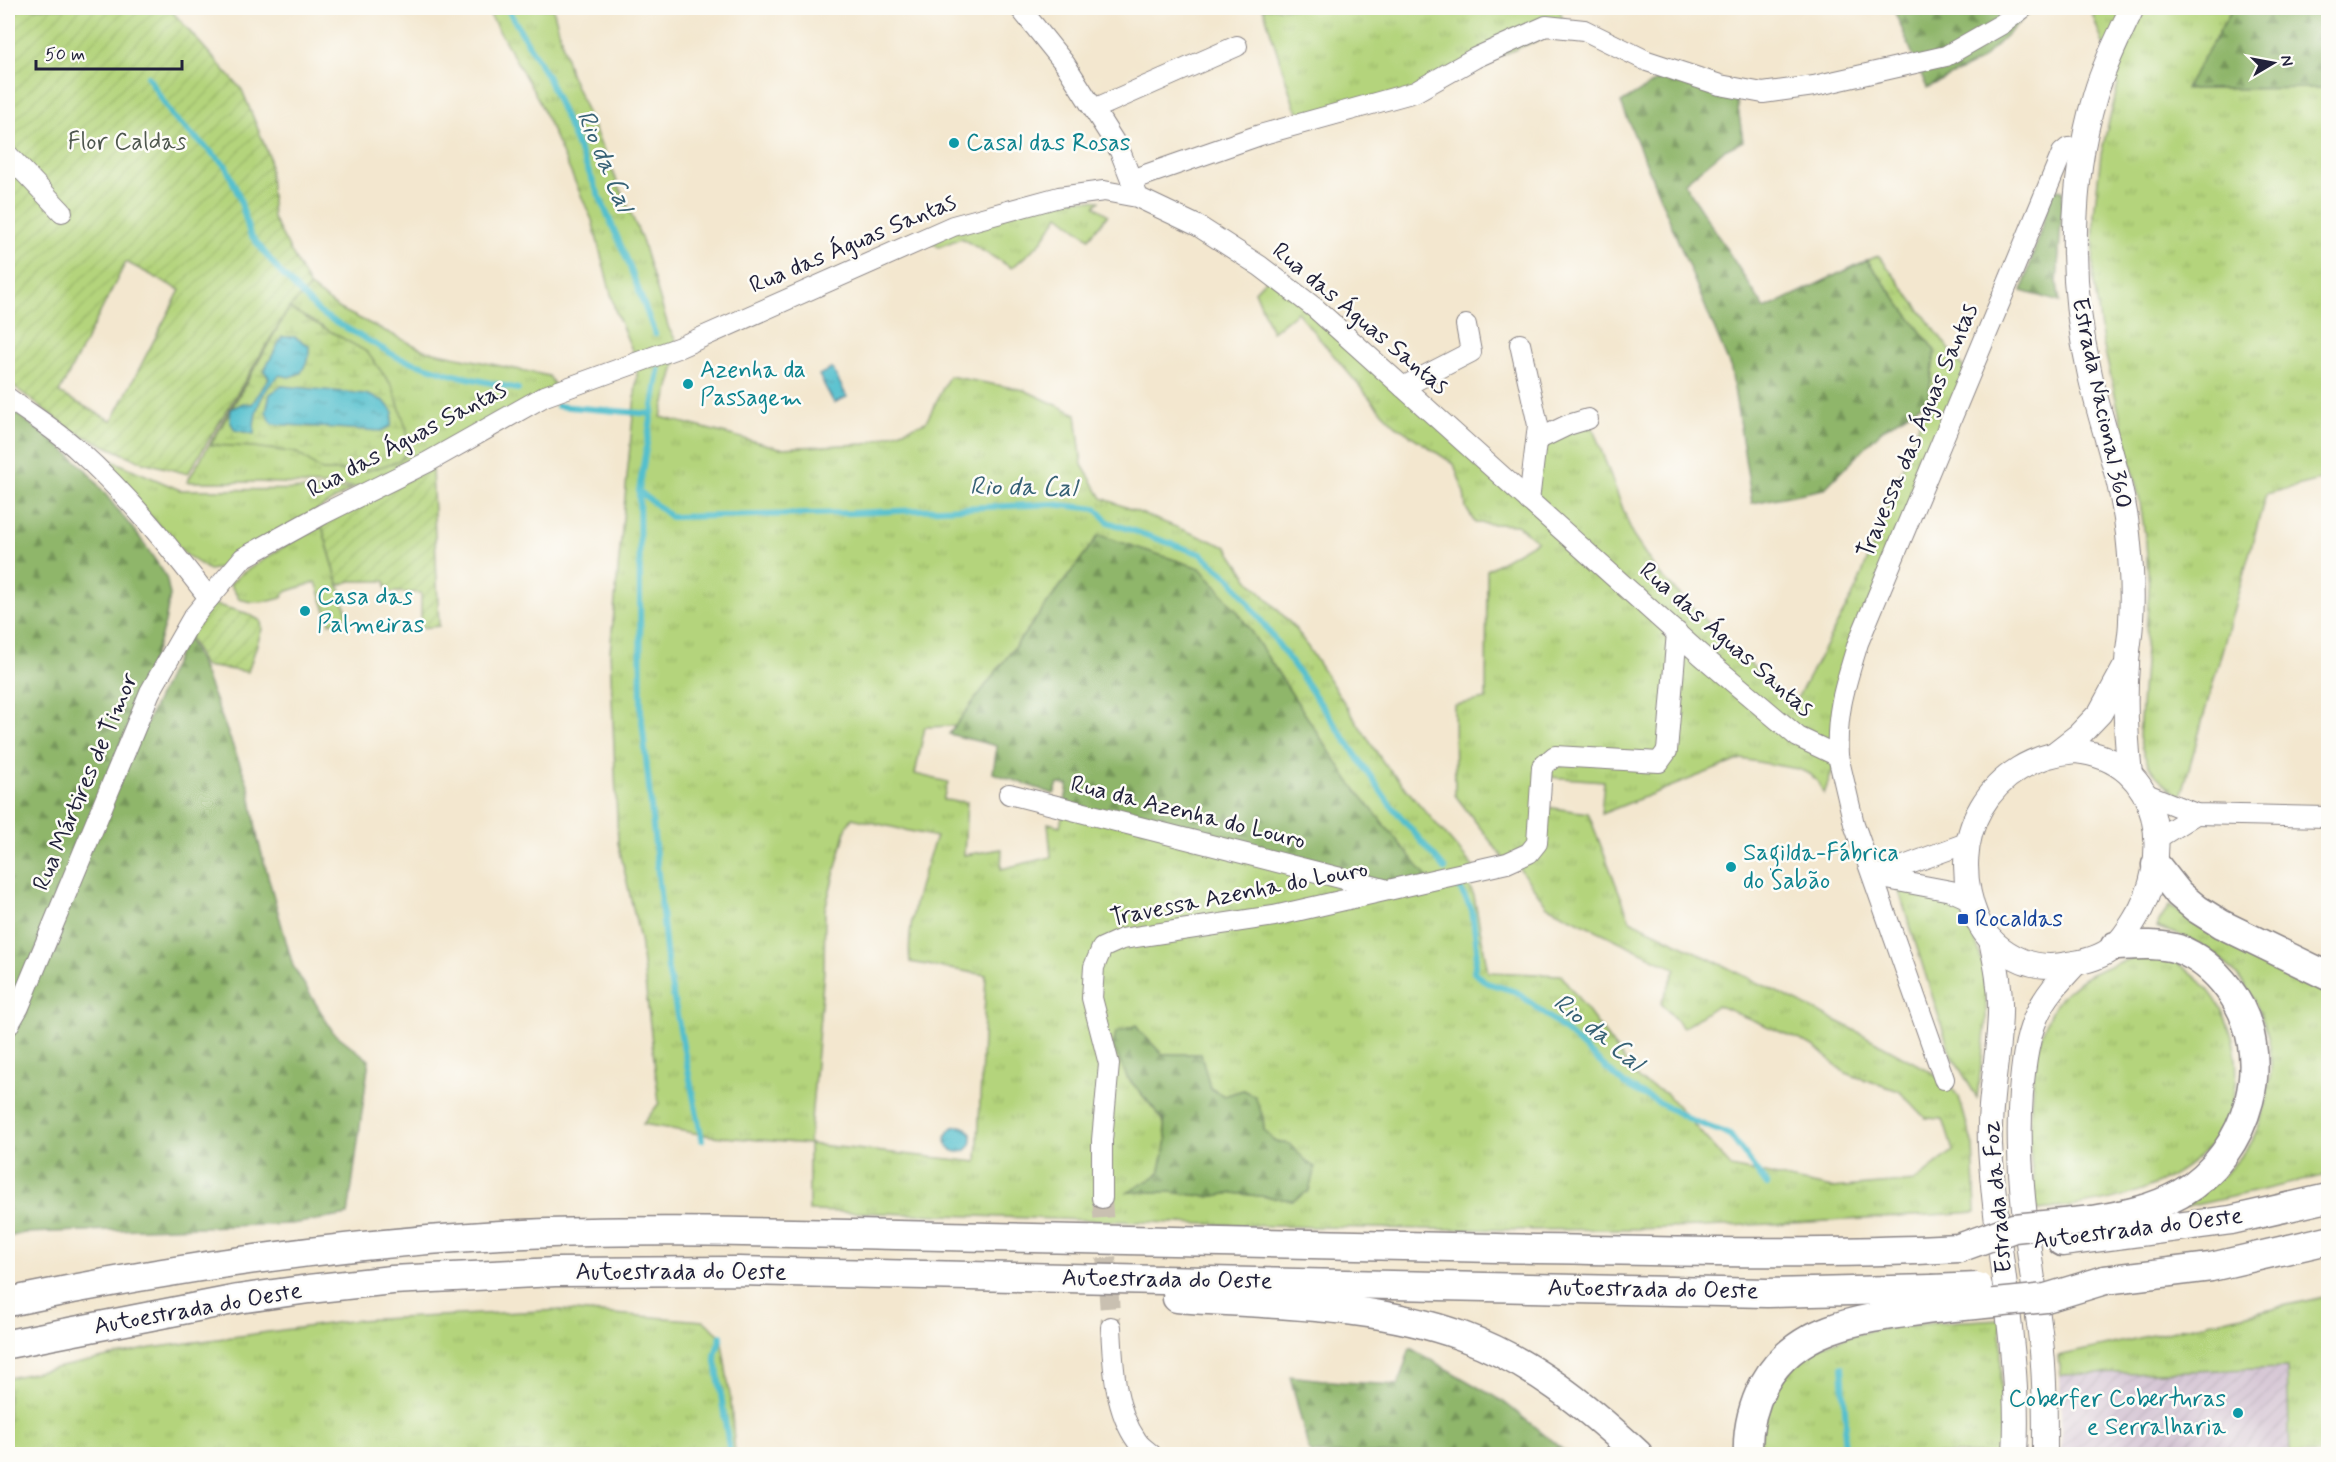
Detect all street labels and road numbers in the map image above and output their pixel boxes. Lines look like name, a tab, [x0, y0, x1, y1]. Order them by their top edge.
street label: Rua das Águas Santas	[745, 186, 961, 302]
street label: Rua das Águas Santas	[1265, 235, 1455, 402]
street label: Estrada Nacional 360	[2064, 295, 2138, 511]
street label: Travessa das Águas Santas	[1849, 298, 1986, 563]
street label: Rua das Águas Santas	[301, 373, 512, 506]
street label: Rua das Águas Santas	[1632, 555, 1820, 724]
street label: Rua Mártires de Timor	[26, 668, 146, 896]
street label: Rua da Azenha do Louro	[1067, 769, 1309, 857]
street label: Travessa Azenha do Louro	[1107, 854, 1371, 934]
street label: Estrada da Foz	[1976, 1120, 2020, 1274]
street label: Autoestrada do Oeste	[2031, 1201, 2245, 1257]
street label: Autoestrada do Oeste	[576, 1257, 787, 1288]
street label: Autoestrada do Oeste	[1061, 1263, 1273, 1297]
street label: Autoestrada do Oeste	[1547, 1273, 1759, 1307]
street label: Autoestrada do Oeste	[91, 1275, 305, 1343]

